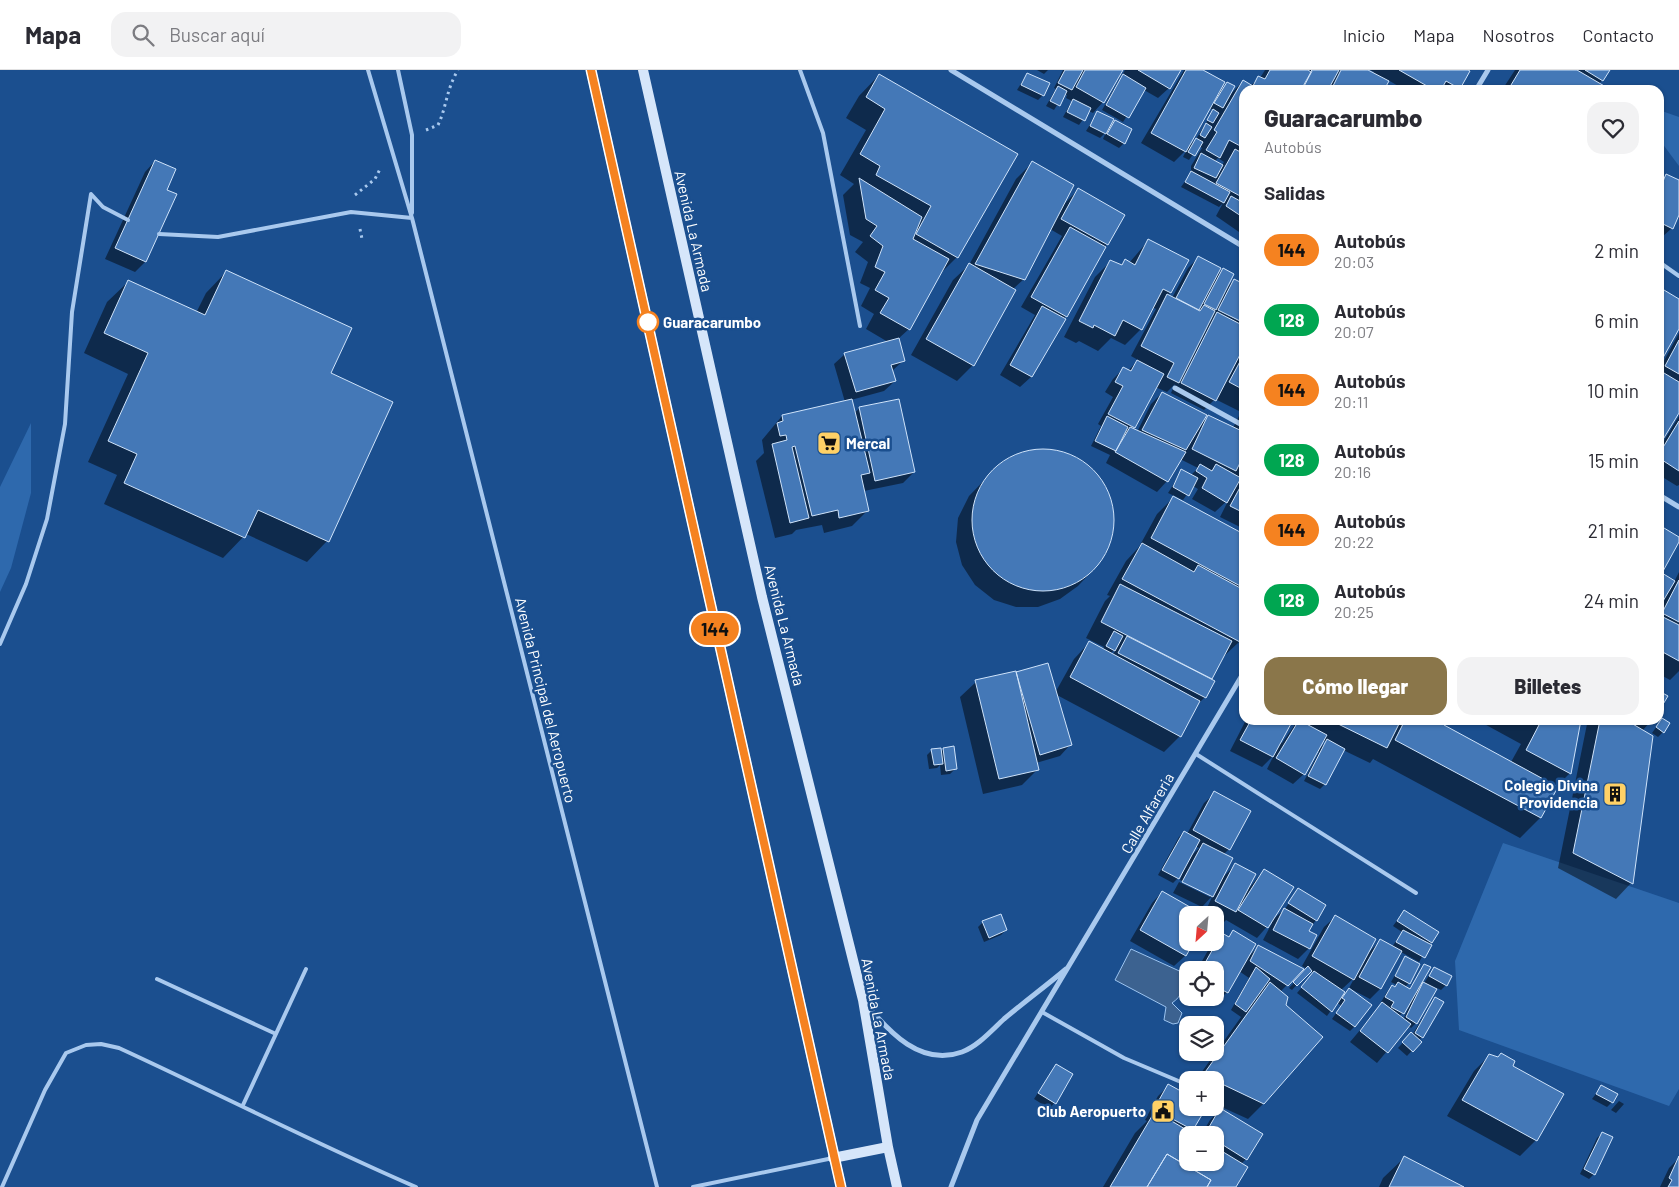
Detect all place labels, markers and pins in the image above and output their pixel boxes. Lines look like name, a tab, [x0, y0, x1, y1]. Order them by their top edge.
marker: Guaracarumbo	[637, 311, 659, 333]
place label: Guaracarumbo	[663, 313, 761, 331]
supermarket icon: Mercal	[816, 430, 842, 456]
place label: Mercal	[846, 434, 890, 452]
place label: Colegio Divina Providencia	[1504, 776, 1598, 811]
building icon: Colegio Divina Providencia	[1602, 781, 1628, 807]
public building icon: Club Aeropuerto	[1150, 1098, 1176, 1124]
place label: Club Aeropuerto	[1037, 1102, 1146, 1120]

